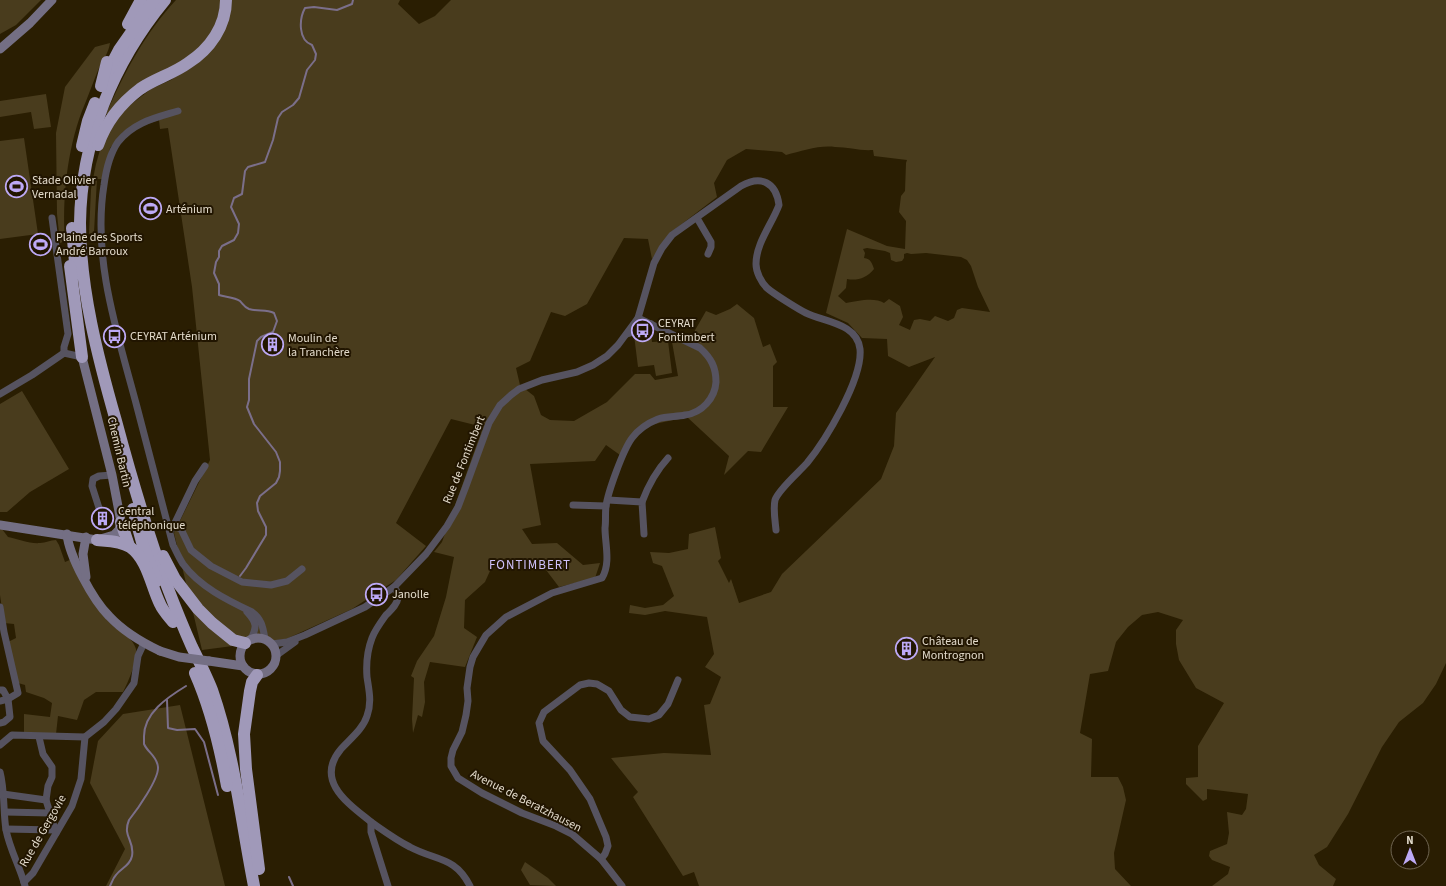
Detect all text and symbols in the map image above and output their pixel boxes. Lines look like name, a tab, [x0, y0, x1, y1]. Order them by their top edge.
place label: Stade Olivier Vernadal	[32, 172, 96, 203]
sports icon: Stade Olivier Vernadal	[3, 174, 29, 200]
sports icon: Arténium	[137, 196, 163, 222]
place label: Arténium	[166, 201, 213, 218]
place label: Plaine des Sports André Barroux	[56, 229, 143, 260]
sports icon: Plaine des Sports André Barroux	[28, 231, 54, 257]
place label: CEYRAT Fontimbert	[658, 315, 715, 346]
bus stop icon: CEYRAT Fontimbert	[630, 317, 656, 343]
bus stop icon: CEYRAT Arténium	[101, 323, 127, 349]
place label: CEYRAT Arténium	[130, 328, 217, 345]
place label: Moulin de la Tranchère	[288, 330, 350, 361]
building icon: Moulin de la Tranchère	[259, 332, 285, 358]
street label: Rue de Fontimbert	[439, 414, 489, 506]
street label: Chemin Bartin	[103, 415, 135, 489]
place label: Central téléphonique	[118, 503, 185, 534]
building icon: Central téléphonique	[90, 505, 116, 531]
district label: FONTIMBERT	[489, 556, 571, 574]
bus stop icon: Janolle	[364, 581, 390, 607]
place label: Janolle	[392, 586, 429, 603]
place label: Château de Montrognon	[922, 633, 984, 664]
building icon: Château de Montrognon	[894, 635, 920, 661]
street label: Avenue de Beratzhausen	[467, 766, 585, 836]
street label: Rue de Gergovie	[15, 792, 71, 870]
north arrow	[1390, 830, 1430, 870]
text: N	[1406, 833, 1414, 848]

